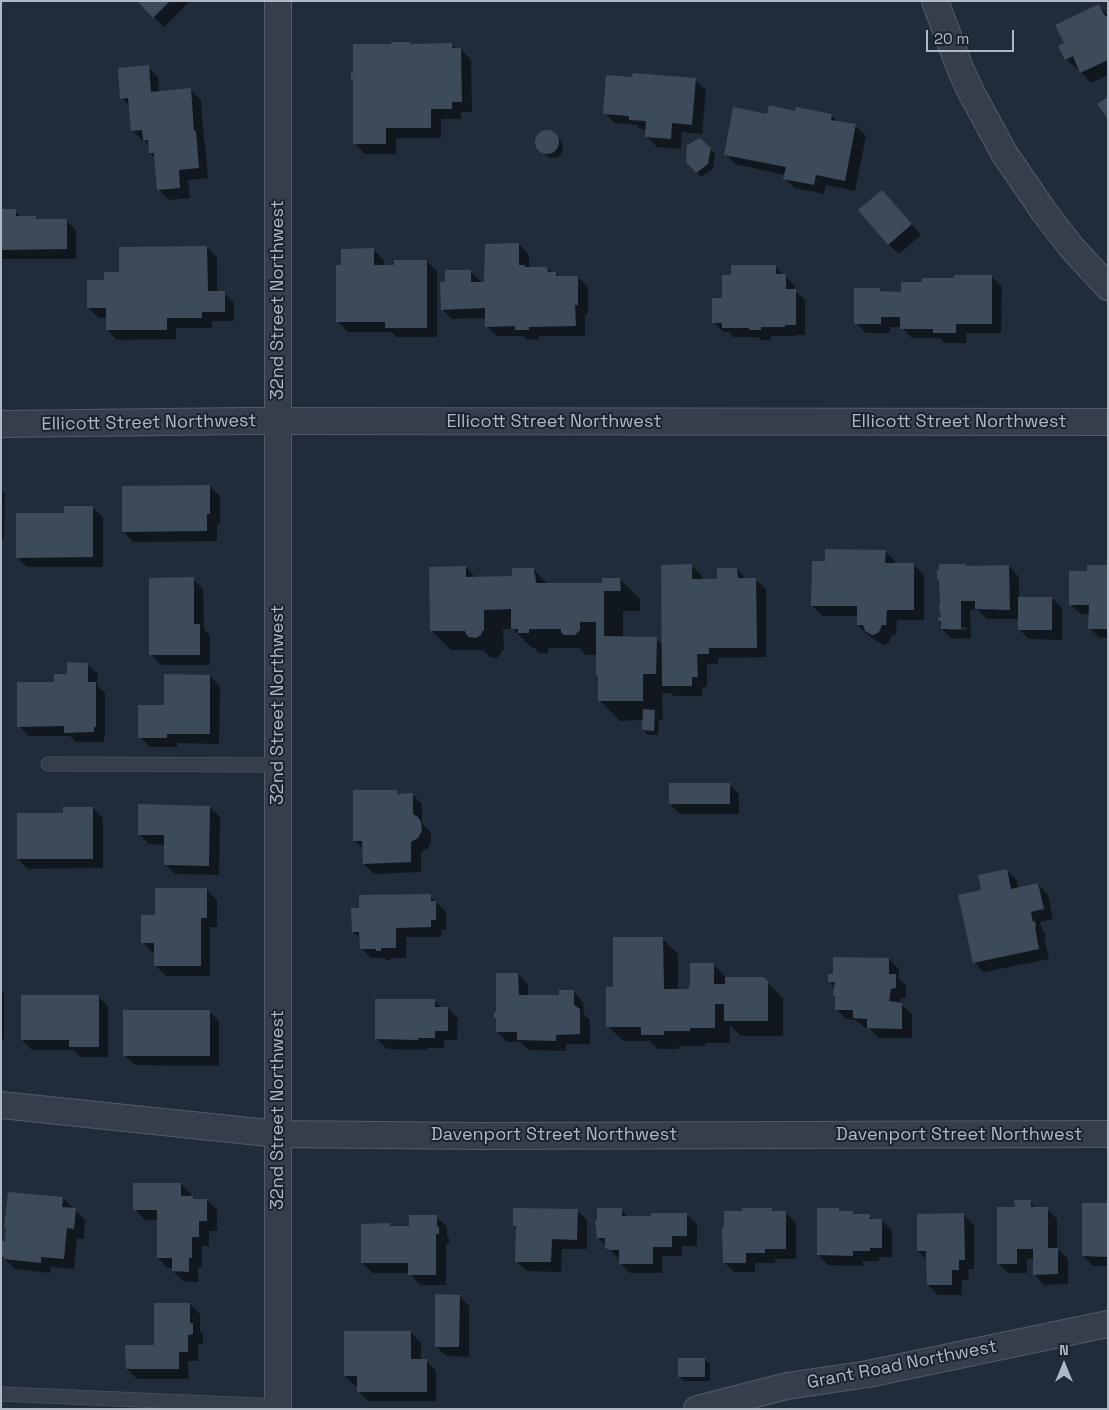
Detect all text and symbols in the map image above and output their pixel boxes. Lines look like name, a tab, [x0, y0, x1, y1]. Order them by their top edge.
scale bar	[929, 20, 1016, 52]
text: 20 m	[934, 29, 969, 48]
street label: 32nd Street Northwest	[267, 200, 289, 400]
street label: Ellicott Street Northwest	[41, 410, 257, 436]
street label: Ellicott Street Northwest	[446, 411, 662, 433]
street label: Ellicott Street Northwest	[851, 411, 1067, 433]
street label: 32nd Street Northwest	[267, 605, 289, 805]
street label: 32nd Street Northwest	[267, 1010, 289, 1210]
street label: Davenport Street Northwest	[431, 1124, 677, 1146]
street label: Davenport Street Northwest	[836, 1124, 1082, 1146]
street label: Grant Road Northwest	[805, 1336, 999, 1394]
north arrow	[1039, 1340, 1089, 1390]
text: N	[1059, 1341, 1069, 1359]

